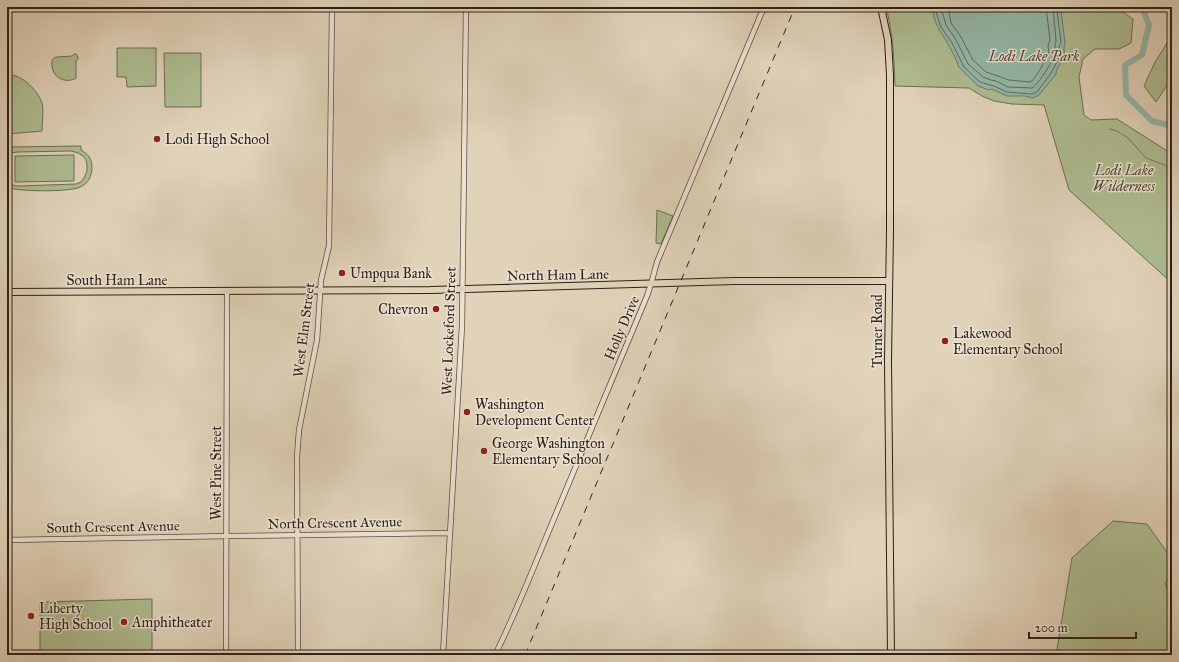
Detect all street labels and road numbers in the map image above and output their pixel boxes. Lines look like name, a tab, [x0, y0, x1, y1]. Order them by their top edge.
street label: West Lockeford Street	[438, 266, 460, 396]
street label: North Ham Lane	[507, 266, 609, 284]
street label: South Ham Lane	[67, 272, 168, 289]
street label: West Elm Street	[290, 282, 318, 378]
street label: Holly Drive	[601, 293, 643, 363]
street label: Turner Road	[869, 294, 886, 368]
street label: West Pine Street	[208, 426, 225, 520]
street label: North Crescent Avenue	[268, 513, 403, 533]
street label: South Crescent Avenue	[46, 517, 180, 537]

